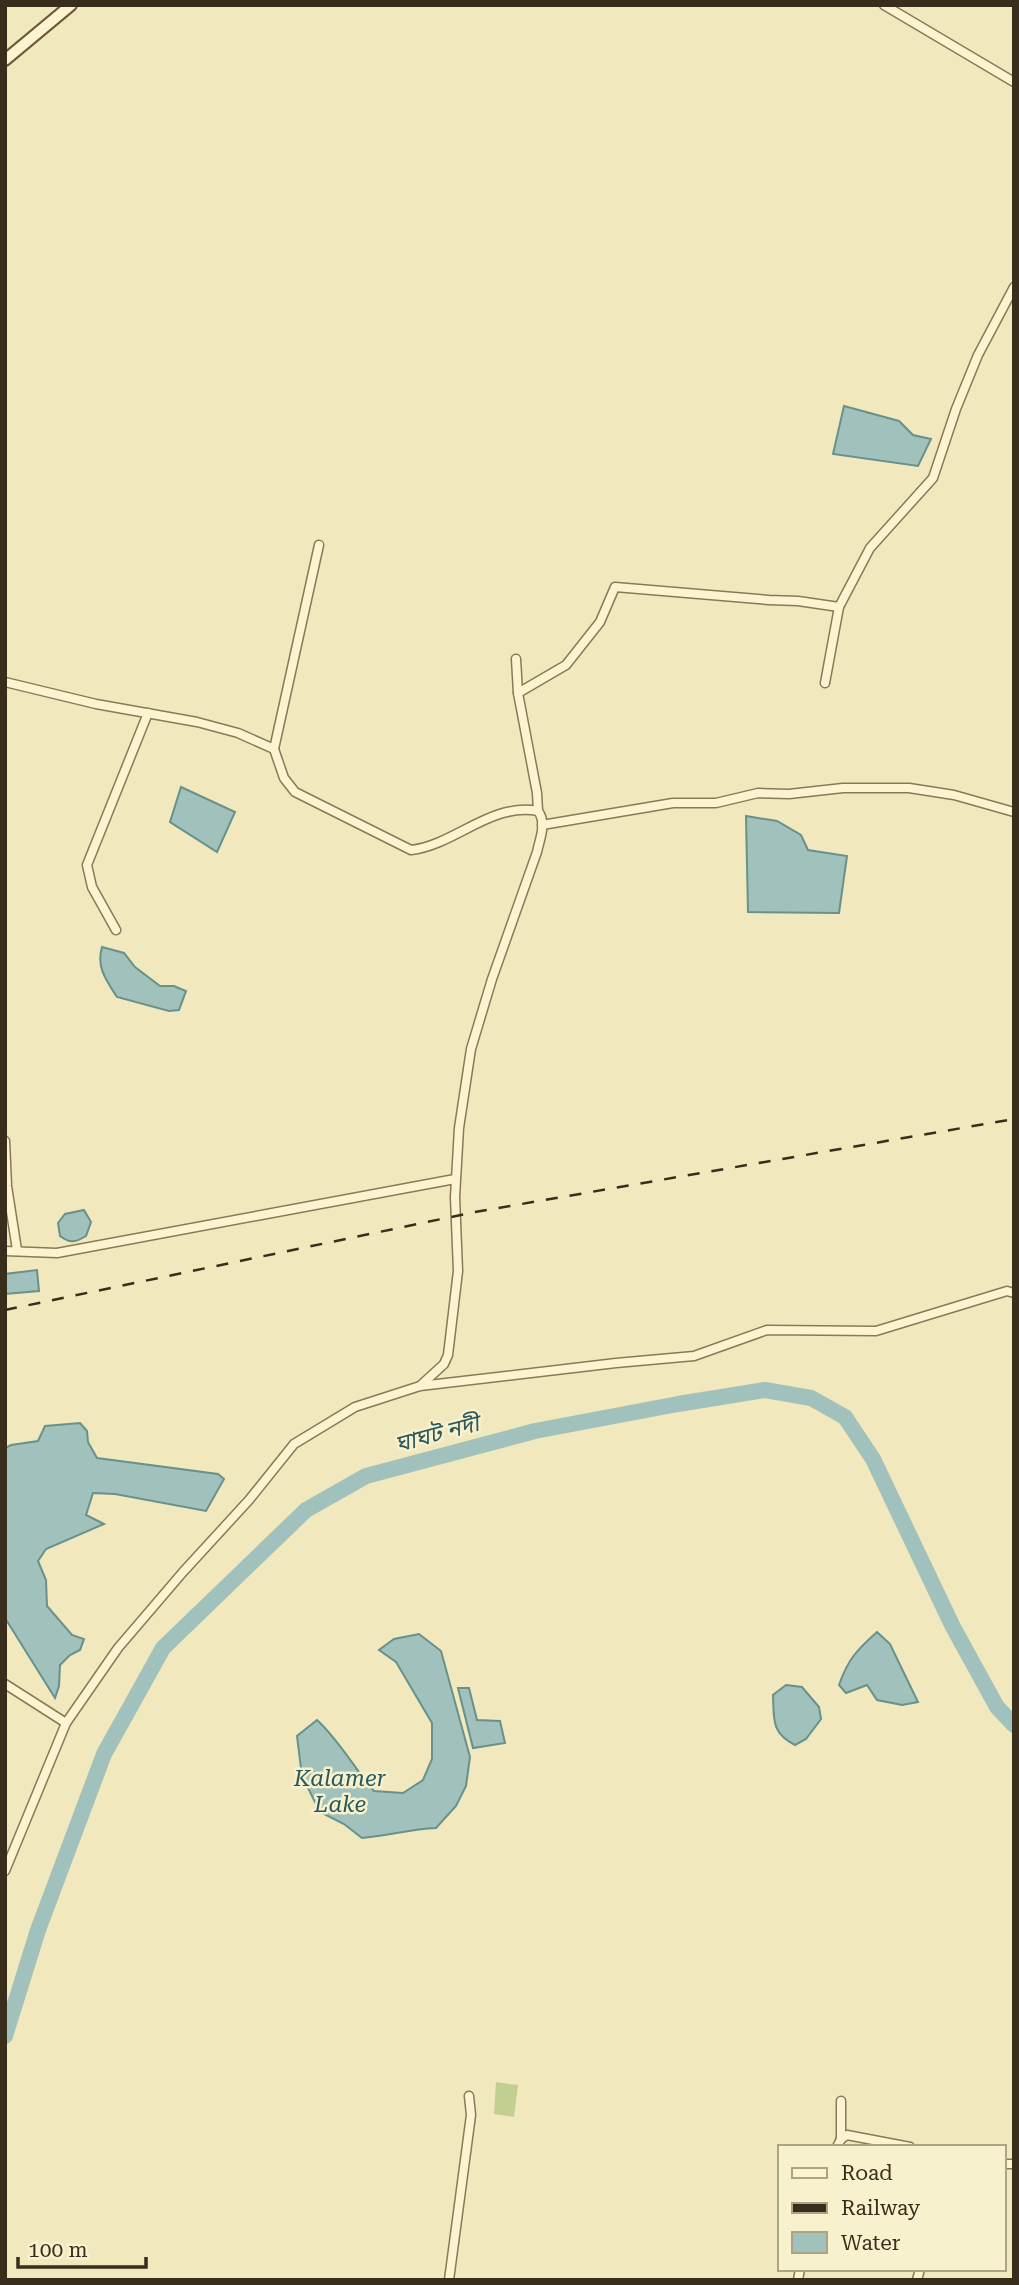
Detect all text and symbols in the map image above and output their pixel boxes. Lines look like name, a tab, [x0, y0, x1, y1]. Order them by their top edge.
water label: ঘাঘট নদী	[392, 1409, 486, 1458]
water label: Kalamer Lake	[293, 1765, 387, 1818]
legend	[778, 2145, 1005, 2271]
text: Road	[841, 2161, 893, 2185]
text: Railway	[841, 2196, 921, 2220]
scale bar	[18, 2226, 145, 2270]
text: Water	[841, 2231, 901, 2255]
text: 100 m	[28, 2238, 88, 2262]

